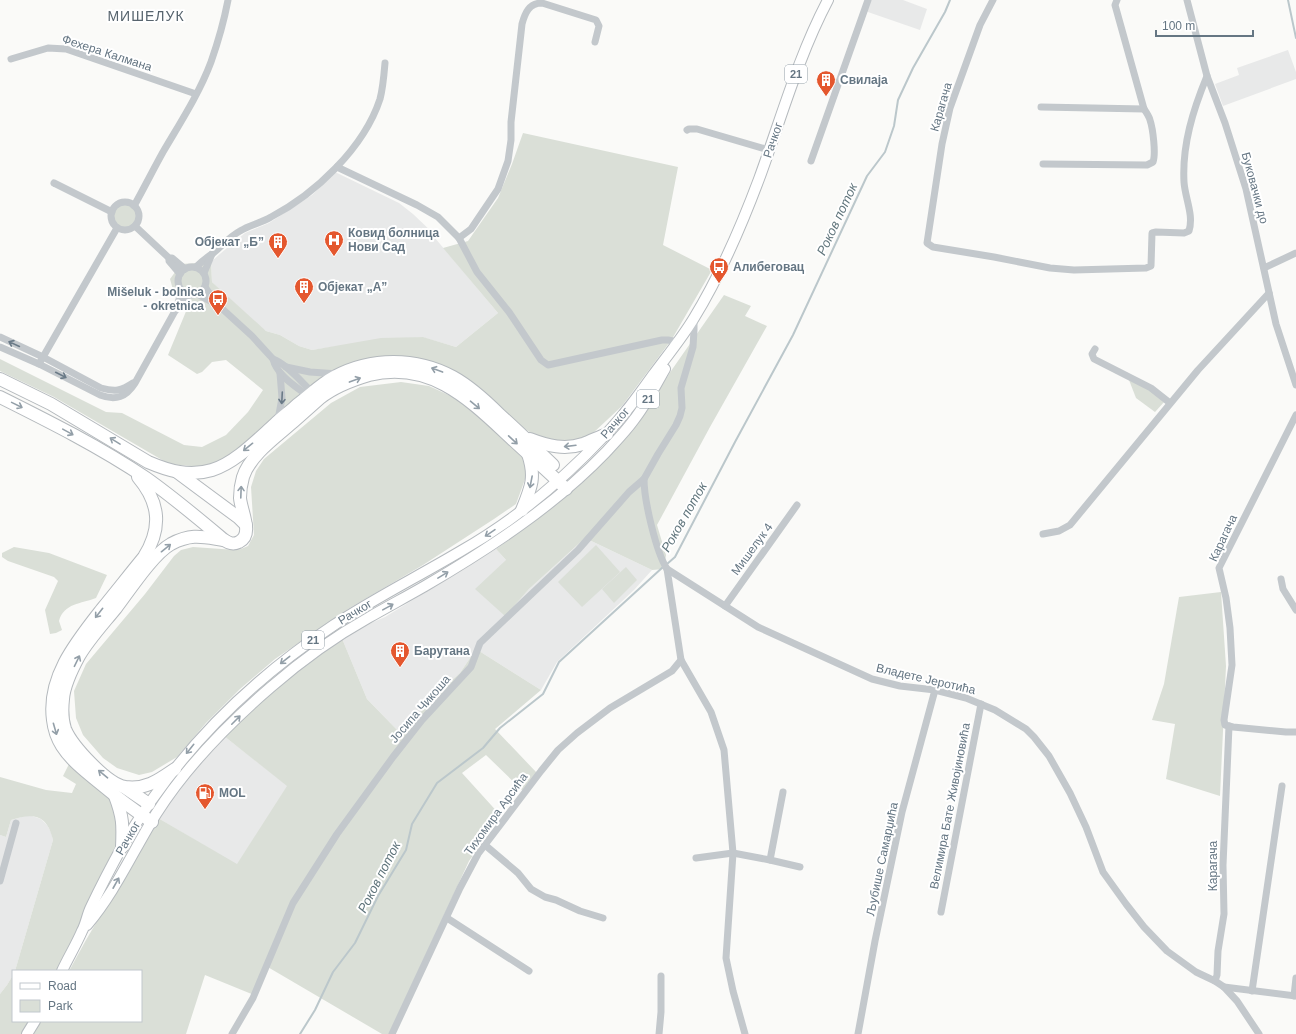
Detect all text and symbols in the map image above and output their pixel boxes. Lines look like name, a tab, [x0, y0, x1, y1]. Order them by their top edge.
district label: МИШЕЛУК	[107, 8, 185, 24]
scale bar	[1156, 12, 1253, 38]
text: 100 m	[1162, 19, 1195, 33]
street label: Фехера Калмана	[60, 32, 154, 74]
road number: 21	[785, 65, 807, 83]
building icon: Свилаја	[815, 69, 837, 97]
place label: Свилаја	[840, 73, 888, 87]
street label: Карагача	[927, 81, 955, 133]
street label: Рачког	[760, 120, 786, 160]
street label: Буковачки до	[1239, 151, 1271, 226]
water label: Роков поток	[814, 180, 861, 258]
place label: Ковид болница Нови Сад	[348, 226, 440, 254]
hospital icon: Ковид болница Нови Сад	[323, 229, 345, 257]
building icon: Објекат „Б”	[267, 231, 289, 259]
place label: Објекат „Б”	[195, 235, 264, 249]
bus stop icon: Алибеговац	[708, 256, 730, 284]
place label: Алибеговац	[733, 260, 805, 274]
building icon: Објекат „А”	[293, 276, 315, 304]
place label: Објекат „А”	[318, 280, 387, 294]
place label: Mišeluk - bolnica - okretnica	[107, 285, 204, 313]
bus stop icon: Mišeluk - bolnica - okretnica	[207, 288, 229, 316]
one-way arrow	[8, 339, 20, 347]
one-way arrow	[431, 366, 443, 374]
one-way arrow	[55, 372, 67, 379]
one-way arrow	[348, 376, 360, 384]
road number: 21	[637, 390, 659, 408]
one-way arrow	[278, 391, 286, 404]
one-way arrow	[470, 400, 481, 409]
one-way arrow	[10, 402, 22, 409]
street label: Рачког	[598, 404, 633, 441]
one-way arrow	[62, 428, 74, 436]
one-way arrow	[508, 435, 518, 444]
one-way arrow	[109, 437, 121, 445]
one-way arrow	[242, 443, 253, 452]
one-way arrow	[564, 443, 577, 450]
one-way arrow	[527, 475, 535, 488]
water label: Роков поток	[658, 479, 710, 555]
one-way arrow	[237, 486, 244, 499]
street label: Карагача	[1206, 512, 1240, 564]
street label: Мишелук 4	[728, 520, 776, 578]
one-way arrow	[485, 529, 496, 537]
one-way arrow	[160, 544, 171, 553]
one-way arrow	[437, 571, 448, 579]
street label: Рачког	[336, 596, 375, 627]
one-way arrow	[382, 603, 394, 610]
one-way arrow	[95, 607, 104, 618]
road number: 21	[302, 631, 324, 649]
building icon: Барутана	[389, 640, 411, 668]
place label: Барутана	[414, 644, 470, 658]
one-way arrow	[74, 655, 81, 667]
one-way arrow	[279, 656, 290, 665]
street label: Владете Јеротића	[875, 661, 977, 697]
street label: Јосипа Чикоша	[387, 672, 453, 746]
one-way arrow	[231, 715, 241, 725]
street label: Велимира Бате Живојиновића	[927, 721, 973, 890]
one-way arrow	[52, 723, 60, 736]
one-way arrow	[186, 744, 195, 755]
one-way arrow	[97, 769, 108, 778]
street label: Тихомира Арсића	[461, 770, 531, 858]
fuel station icon: MOL	[194, 782, 216, 810]
place label: MOL	[219, 786, 246, 800]
street label: Љубише Самарџића	[863, 801, 901, 917]
street label: Рачког	[113, 818, 144, 857]
water label: Роков поток	[355, 838, 404, 915]
street label: Карагача	[1206, 840, 1220, 891]
one-way arrow	[113, 877, 120, 889]
legend	[12, 970, 142, 1022]
text: Road	[48, 979, 77, 993]
text: Park	[48, 999, 74, 1013]

